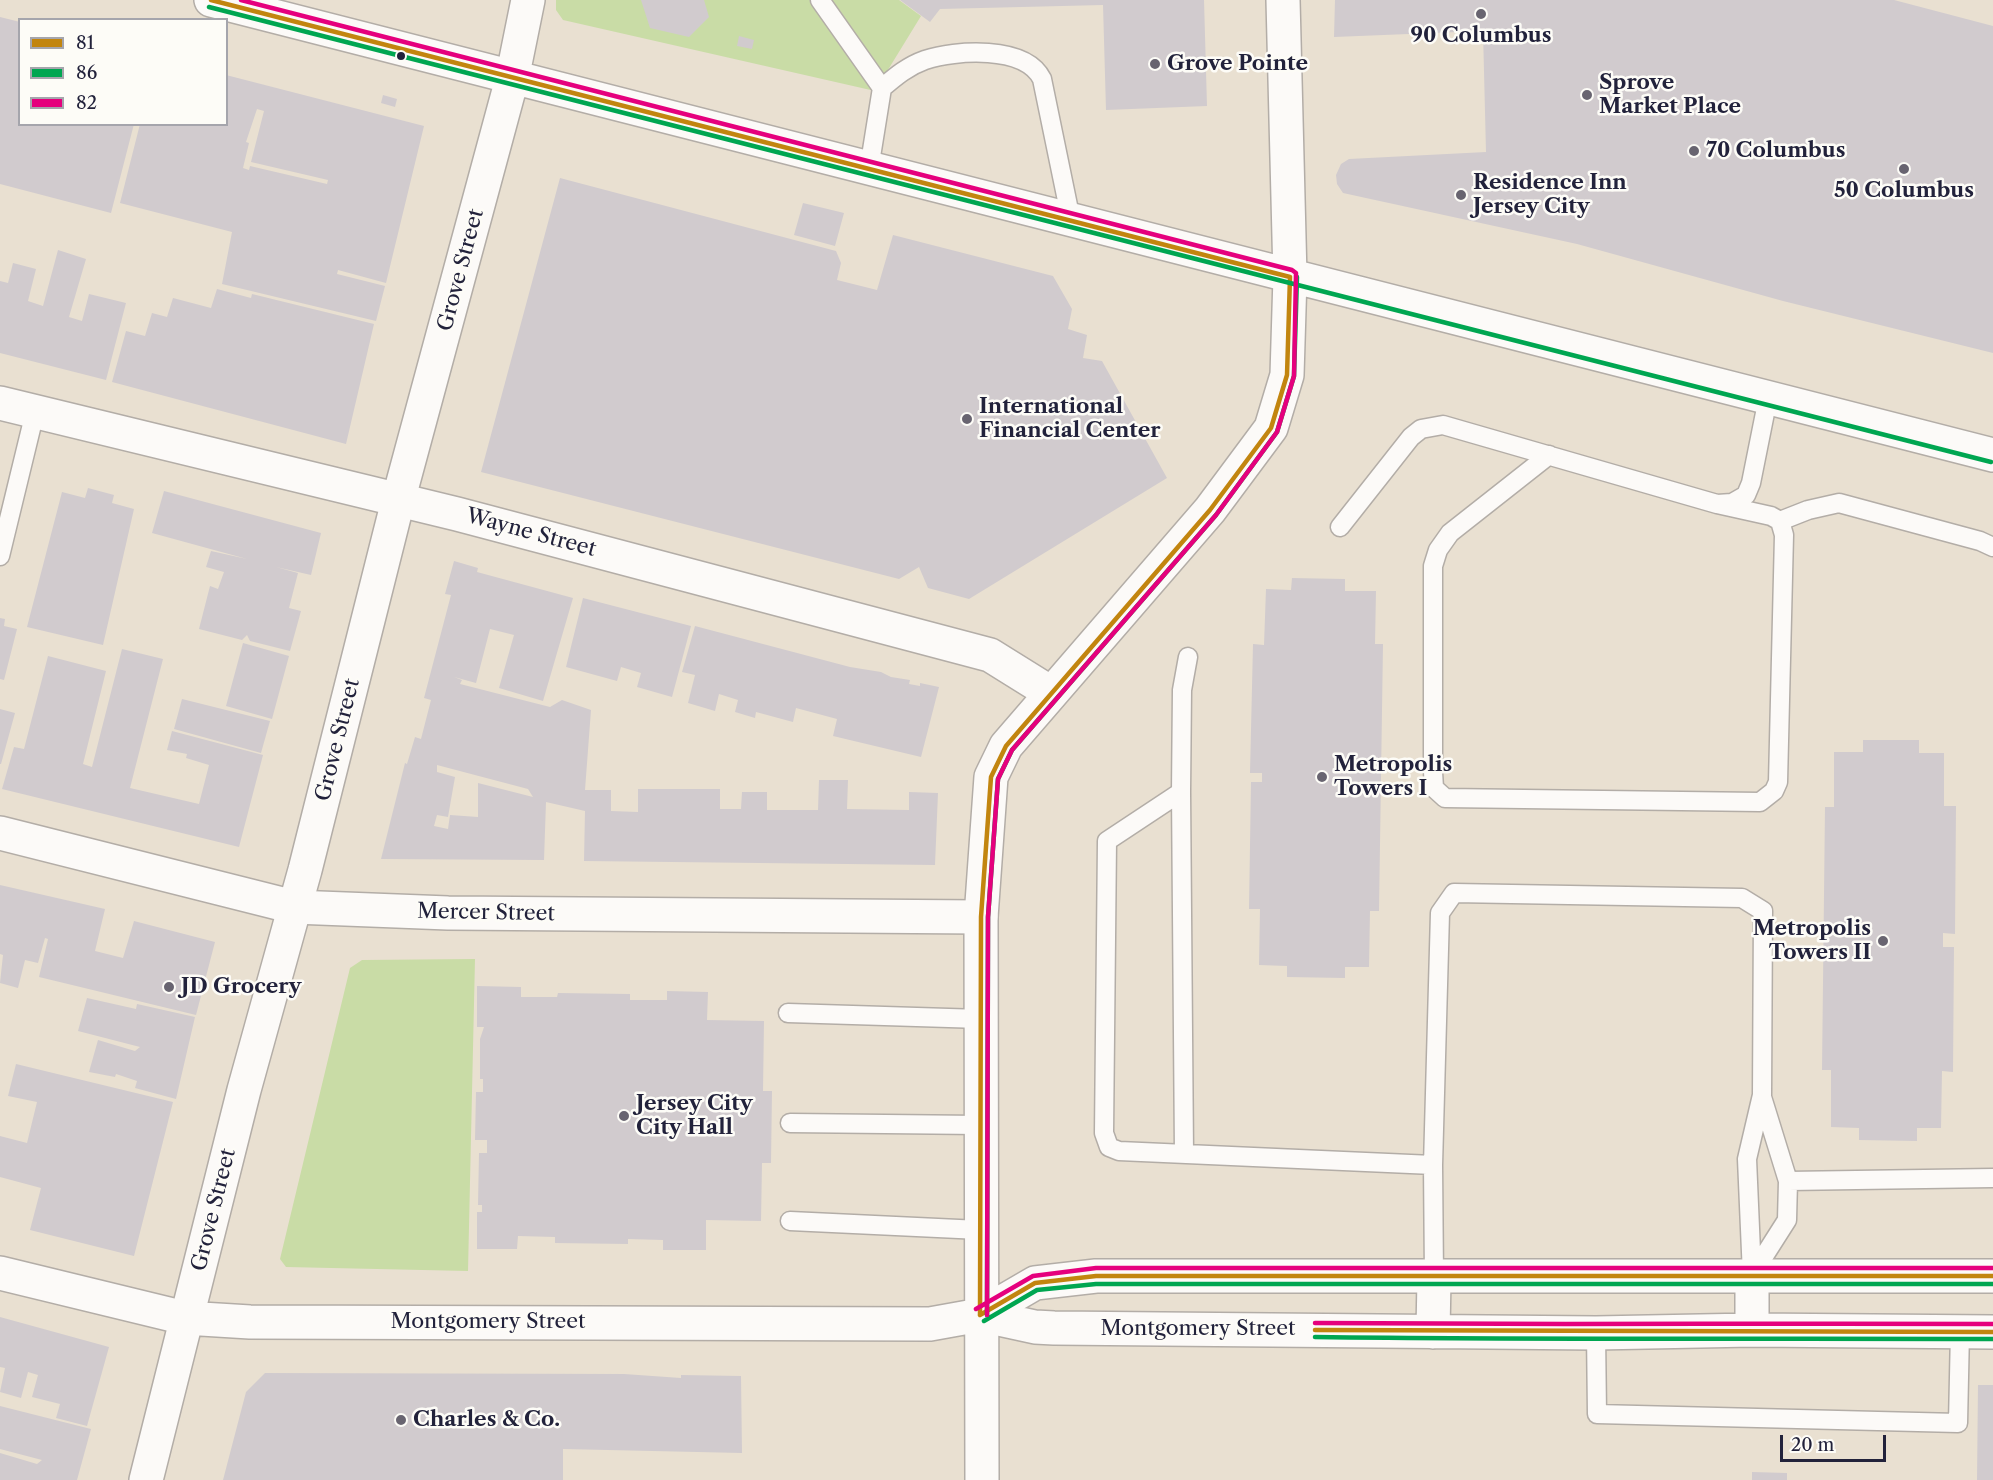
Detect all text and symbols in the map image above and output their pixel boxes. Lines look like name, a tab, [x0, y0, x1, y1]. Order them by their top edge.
marker: 90 Columbus	[1474, 7, 1488, 21]
legend	[18, 18, 228, 126]
place label: 90 Columbus	[1411, 23, 1551, 49]
text: 81	[76, 32, 94, 54]
unlabelled marker	[395, 50, 407, 62]
place label: Grove Pointe	[1167, 51, 1308, 77]
marker: Grove Pointe	[1148, 57, 1162, 71]
text: 86	[76, 62, 97, 84]
place label: Sprove Market Place	[1599, 70, 1741, 120]
marker: Sprove Market Place	[1580, 88, 1594, 102]
text: 82	[76, 92, 97, 114]
place label: 70 Columbus	[1706, 138, 1845, 164]
marker: 70 Columbus	[1687, 144, 1701, 158]
marker: 50 Columbus	[1897, 162, 1911, 176]
place label: Residence Inn Jersey City	[1473, 170, 1627, 220]
place label: 50 Columbus	[1834, 178, 1974, 204]
marker: Residence Inn Jersey City	[1454, 188, 1468, 202]
street label: Grove Street	[433, 206, 489, 334]
place label: International Financial Center	[979, 394, 1161, 444]
marker: International Financial Center	[960, 412, 974, 426]
street label: Wayne Street	[463, 504, 599, 562]
street label: Grove Street	[311, 676, 365, 804]
place label: Metropolis Towers I	[1334, 752, 1452, 802]
marker: Metropolis Towers I	[1315, 770, 1329, 784]
street label: Mercer Street	[417, 899, 555, 927]
place label: Metropolis Towers II	[1753, 916, 1871, 966]
marker: Metropolis Towers II	[1876, 934, 1890, 948]
place label: JD Grocery	[181, 974, 301, 1000]
marker: JD Grocery	[162, 980, 176, 994]
place label: Jersey City City Hall	[636, 1091, 753, 1141]
marker: Jersey City City Hall	[617, 1109, 631, 1123]
street label: Grove Street	[187, 1146, 241, 1274]
street label: Montgomery Street	[391, 1309, 585, 1335]
street label: Montgomery Street	[1101, 1316, 1295, 1342]
place label: Charles & Co.	[413, 1407, 560, 1433]
marker: Charles & Co.	[394, 1413, 408, 1427]
scale bar	[1783, 1423, 1890, 1461]
text: 20 m	[1791, 1434, 1834, 1456]

